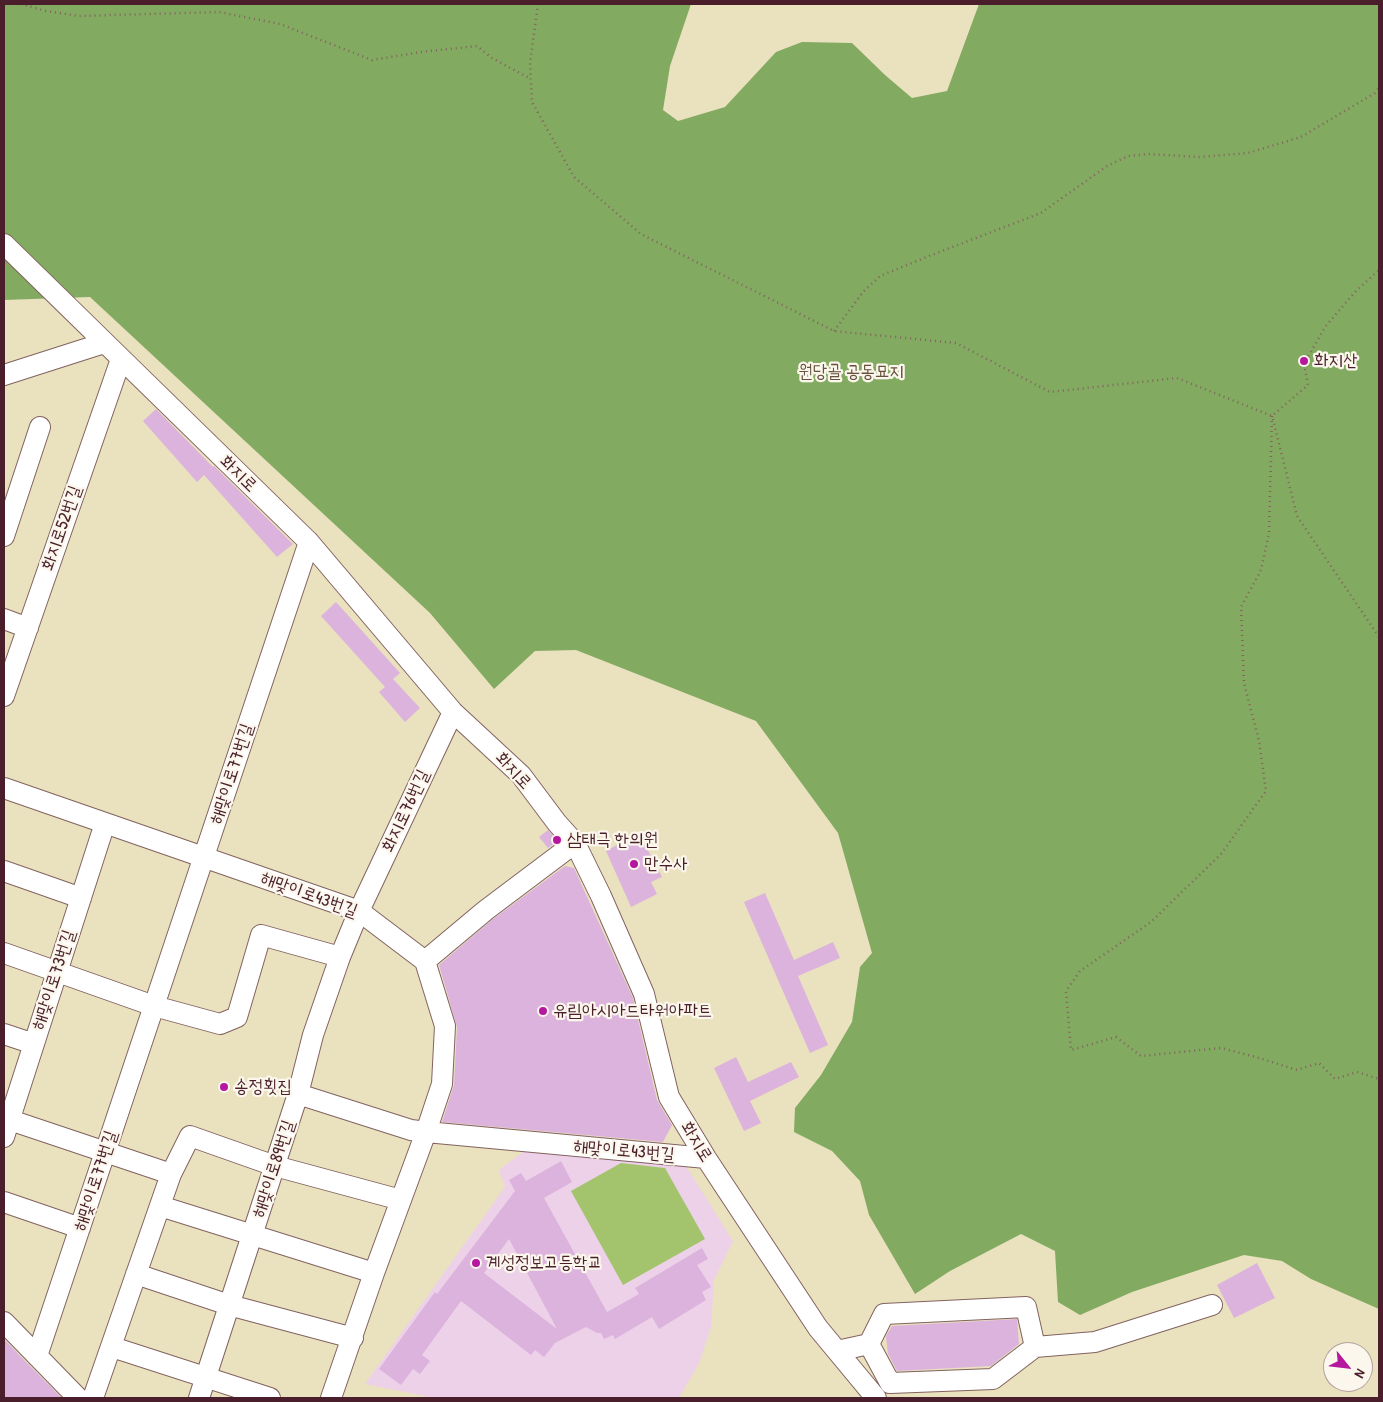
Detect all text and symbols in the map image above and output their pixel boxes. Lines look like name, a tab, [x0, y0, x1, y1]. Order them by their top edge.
place label: 화지산	[1314, 350, 1357, 372]
marker: 화지산	[1298, 355, 1310, 367]
park label: 원당골 공동묘지	[798, 361, 904, 383]
street label: 화지로	[215, 451, 261, 497]
street label: 화지로52번길	[37, 483, 87, 573]
street label: 해맞이로77번길	[206, 721, 258, 827]
street label: 화지로	[490, 748, 536, 794]
street label: 화지로76번길	[378, 766, 434, 856]
place label: 삼태극 한의원	[567, 829, 658, 851]
marker: 삼태극 한의원	[551, 834, 563, 846]
place label: 만수사	[644, 853, 687, 875]
marker: 만수사	[628, 858, 640, 870]
street label: 해맞이로43번길	[258, 867, 360, 923]
street label: 해맞이로73번길	[28, 927, 80, 1033]
place label: 유림아시아드타워아파트	[553, 1000, 712, 1022]
marker: 유림아시아드타워아파트	[537, 1005, 549, 1017]
place label: 송정횟집	[234, 1076, 292, 1098]
marker: 송정횟집	[218, 1081, 230, 1093]
street label: 해맞이로89번길	[248, 1117, 300, 1221]
street label: 화지로	[675, 1118, 717, 1166]
street label: 해맞이로77번길	[70, 1128, 122, 1234]
street label: 해맞이로43번길	[572, 1136, 676, 1166]
place label: 계성정보고등학교	[486, 1252, 602, 1274]
marker: 계성정보고등학교	[470, 1257, 482, 1269]
north arrow	[1323, 1342, 1373, 1392]
text: N	[1351, 1366, 1371, 1382]

